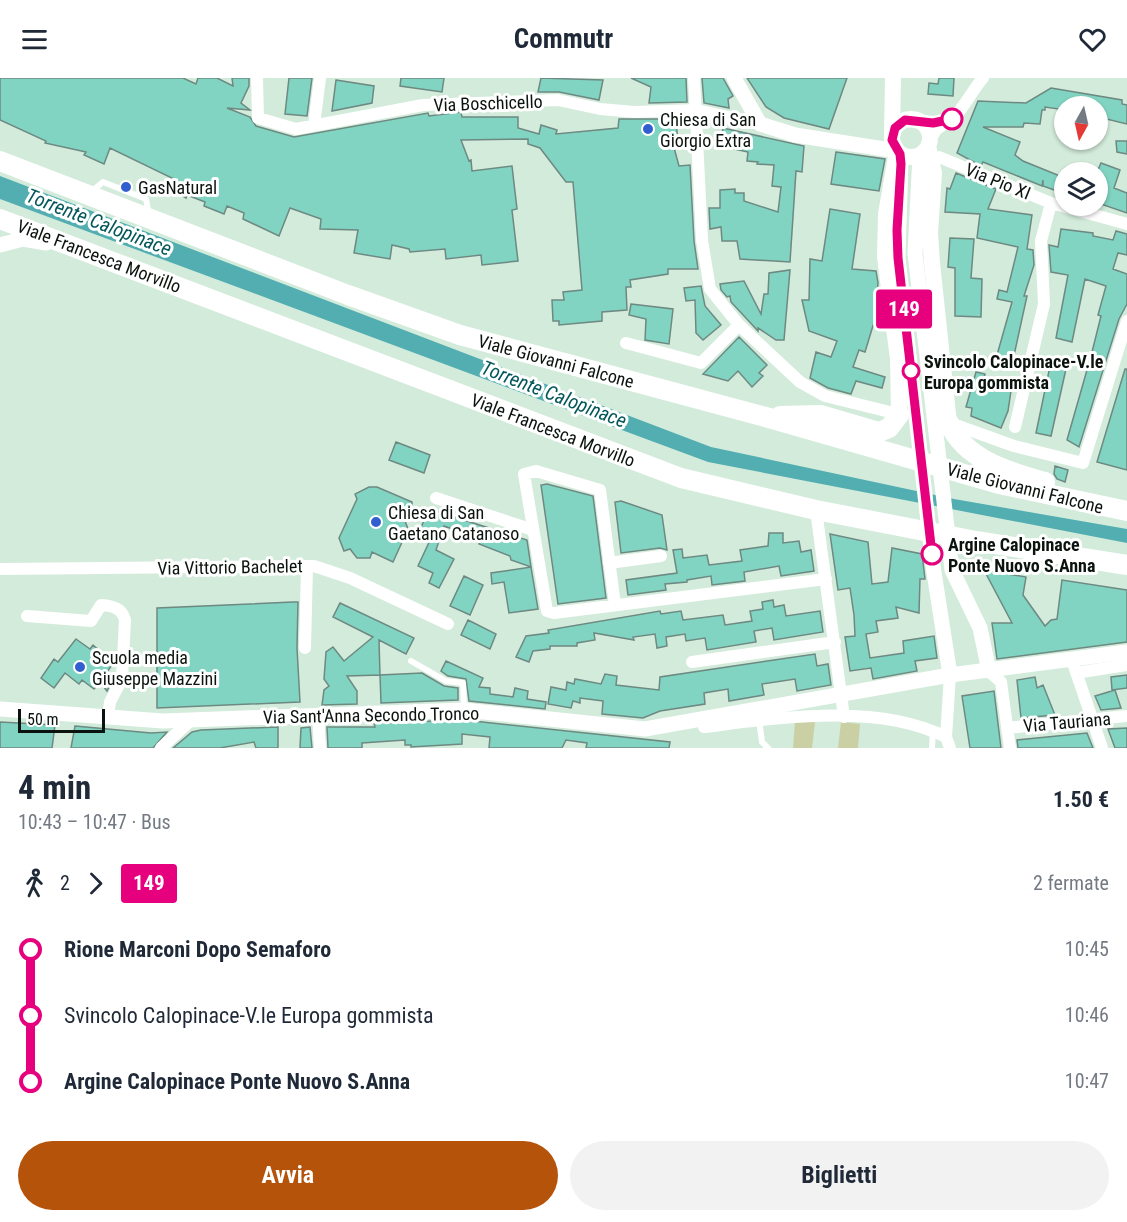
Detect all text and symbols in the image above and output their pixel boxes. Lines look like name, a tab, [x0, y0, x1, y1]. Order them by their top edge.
icon: menu	[18, 23, 51, 56]
text: Commutr	[514, 23, 613, 55]
icon: heart	[1076, 23, 1109, 56]
street label: Via Boschicello	[433, 91, 543, 115]
north arrow	[1054, 96, 1108, 150]
map controls	[1054, 96, 1108, 216]
unlabelled marker	[941, 108, 963, 130]
place label: Chiesa di San Giorgio Extra	[660, 109, 756, 151]
marker: Chiesa di San Giorgio Extra	[641, 122, 655, 136]
street label: Via Pio XI	[962, 158, 1034, 204]
button: layers	[1054, 162, 1108, 216]
place label: GasNatural	[138, 177, 217, 198]
marker: GasNatural	[119, 180, 133, 194]
water label: Torrente Calopinace	[23, 183, 175, 261]
street label: Viale Francesca Morvillo	[14, 215, 184, 297]
line badge: 149	[870, 290, 938, 328]
text: 149	[888, 297, 920, 321]
street label: Viale Giovanni Falcone	[476, 330, 636, 392]
place label: Svincolo Calopinace-V.le Europa gommista	[924, 351, 1104, 393]
water label: Torrente Calopinace	[478, 355, 630, 433]
marker: Svincolo Calopinace-V.le Europa gommista	[902, 362, 920, 380]
street label: Viale Francesca Morvillo	[468, 389, 638, 471]
street label: Viale Giovanni Falcone	[944, 458, 1106, 518]
place label: Chiesa di San Gaetano Catanoso	[388, 502, 519, 544]
marker: Chiesa di San Gaetano Catanoso	[369, 515, 383, 529]
place label: Argine Calopinace Ponte Nuovo S.Anna	[948, 534, 1095, 576]
marker: Argine Calopinace Ponte Nuovo S.Anna	[921, 543, 943, 565]
street label: Via Vittorio Bachelet	[157, 555, 303, 579]
place label: Scuola media Giuseppe Mazzini	[92, 647, 217, 689]
marker: Scuola media Giuseppe Mazzini	[73, 660, 87, 674]
street label: Via Sant'Anna Secondo Tronco	[263, 703, 479, 727]
scale bar	[18, 706, 105, 734]
street label: Via Tauriana	[1022, 708, 1112, 736]
text: 50 m	[27, 710, 59, 729]
text: 4 min	[18, 768, 91, 807]
text: 1.50 €	[1053, 787, 1109, 812]
text: 10:43 – 10:47 · Bus	[18, 810, 171, 834]
icon: walk	[18, 867, 51, 900]
icon: forward	[79, 867, 112, 900]
text: 2	[60, 871, 70, 895]
text: 149	[133, 871, 165, 895]
text: 2 fermate	[1033, 871, 1109, 895]
text: Rione Marconi Dopo Semaforo	[64, 937, 331, 962]
text: 10:45	[1065, 937, 1109, 961]
text: Svincolo Calopinace-V.le Europa gommista	[64, 1003, 434, 1028]
text: 10:46	[1065, 1003, 1109, 1027]
text: Argine Calopinace Ponte Nuovo S.Anna	[64, 1069, 410, 1094]
text: 10:47	[1065, 1069, 1109, 1093]
button: Avvia	[18, 1141, 558, 1210]
button: Biglietti	[570, 1141, 1109, 1210]

